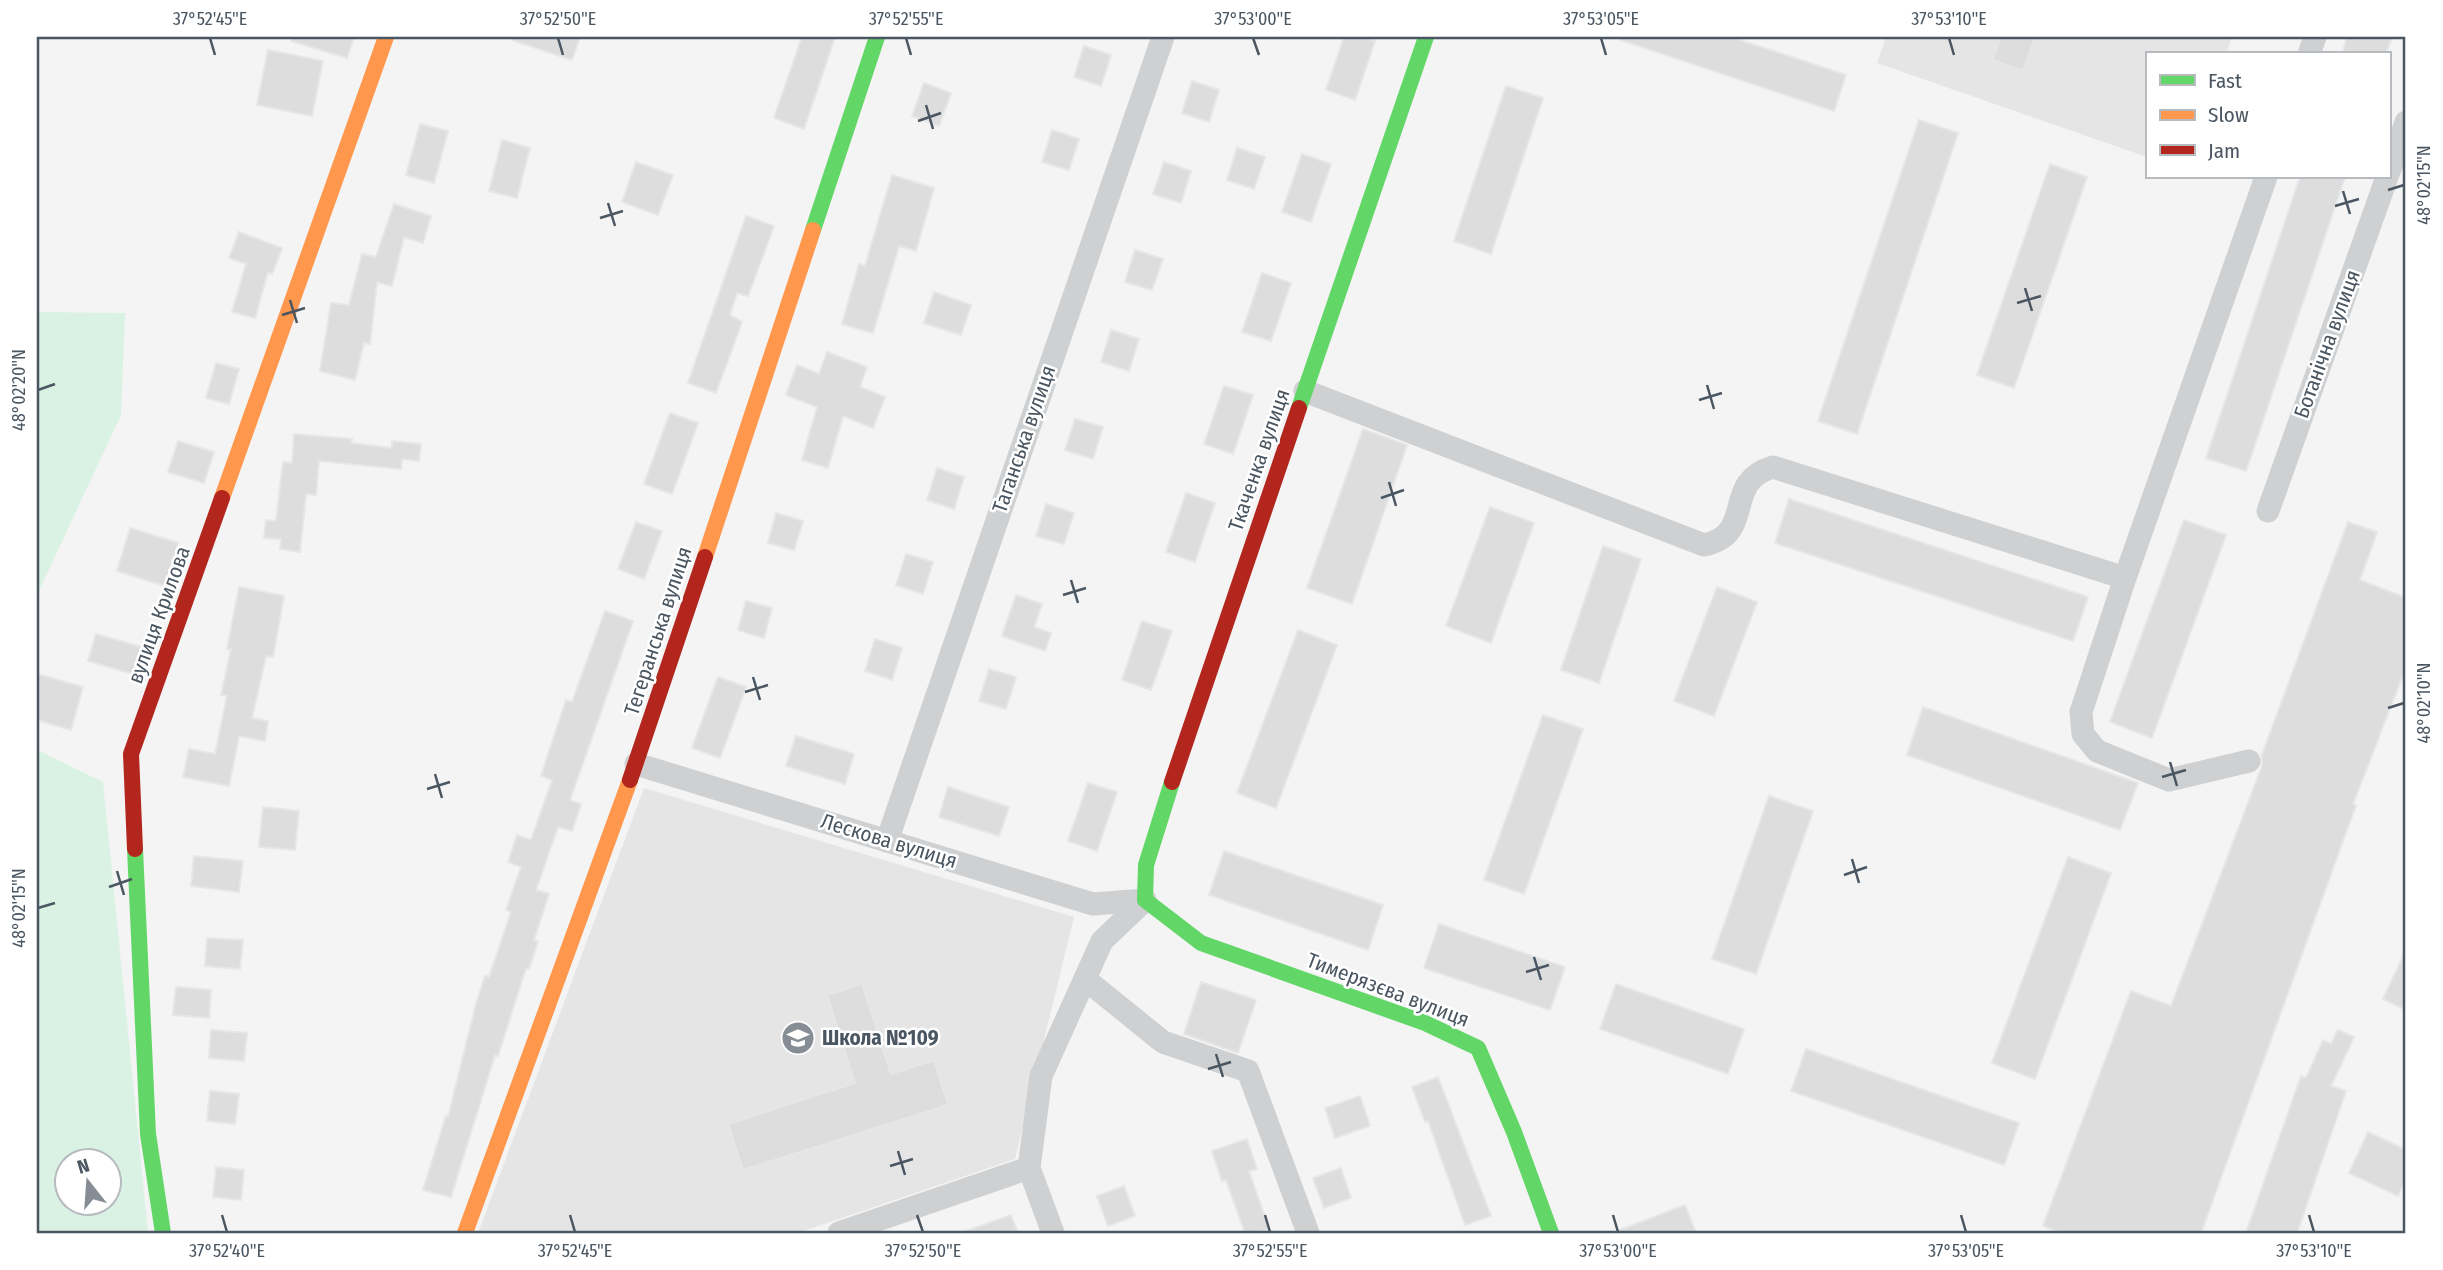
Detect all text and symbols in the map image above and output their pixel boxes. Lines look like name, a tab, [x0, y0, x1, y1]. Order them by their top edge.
text: 37°52'45"E	[173, 8, 247, 30]
text: 37°52'50"E	[520, 8, 596, 30]
text: 37°52'55"E	[869, 8, 943, 30]
text: 37°53'00"E	[1214, 8, 1292, 30]
text: 37°53'05"E	[1563, 8, 1639, 30]
text: 37°53'10"E	[1911, 8, 1987, 30]
legend	[2146, 52, 2390, 178]
text: Fast	[2208, 68, 2242, 94]
text: Slow	[2208, 102, 2249, 128]
text: Jam	[2208, 138, 2240, 164]
text: 48°02'15"N	[2413, 145, 2435, 225]
street label: Ботанічна вулиця	[2288, 266, 2366, 422]
text: 48°02'20"N	[8, 349, 30, 431]
street label: Таганська вулиця	[987, 362, 1061, 516]
street label: Ткаченка вулиця	[1223, 386, 1295, 534]
street label: вулиця Крилова	[122, 543, 196, 687]
street label: Тегеранська вулиця	[618, 543, 698, 719]
text: 48°02'10"N	[2413, 663, 2435, 743]
street label: Лескова вулиця	[818, 808, 960, 874]
text: 48°02'15"N	[8, 868, 30, 948]
street label: Тимерязєва вулиця	[1303, 947, 1473, 1033]
school or university icon: Школа №109	[779, 1019, 817, 1057]
place label: Школа №109	[822, 1025, 939, 1051]
north arrow	[52, 1148, 122, 1218]
text: N	[74, 1154, 92, 1179]
text: 37°52'40"E	[189, 1240, 265, 1262]
text: 37°52'45"E	[538, 1240, 612, 1262]
text: 37°52'50"E	[885, 1240, 961, 1262]
text: 37°52'55"E	[1233, 1240, 1307, 1262]
text: 37°53'00"E	[1579, 1240, 1657, 1262]
text: 37°53'05"E	[1928, 1240, 2004, 1262]
text: 37°53'10"E	[2276, 1240, 2352, 1262]

